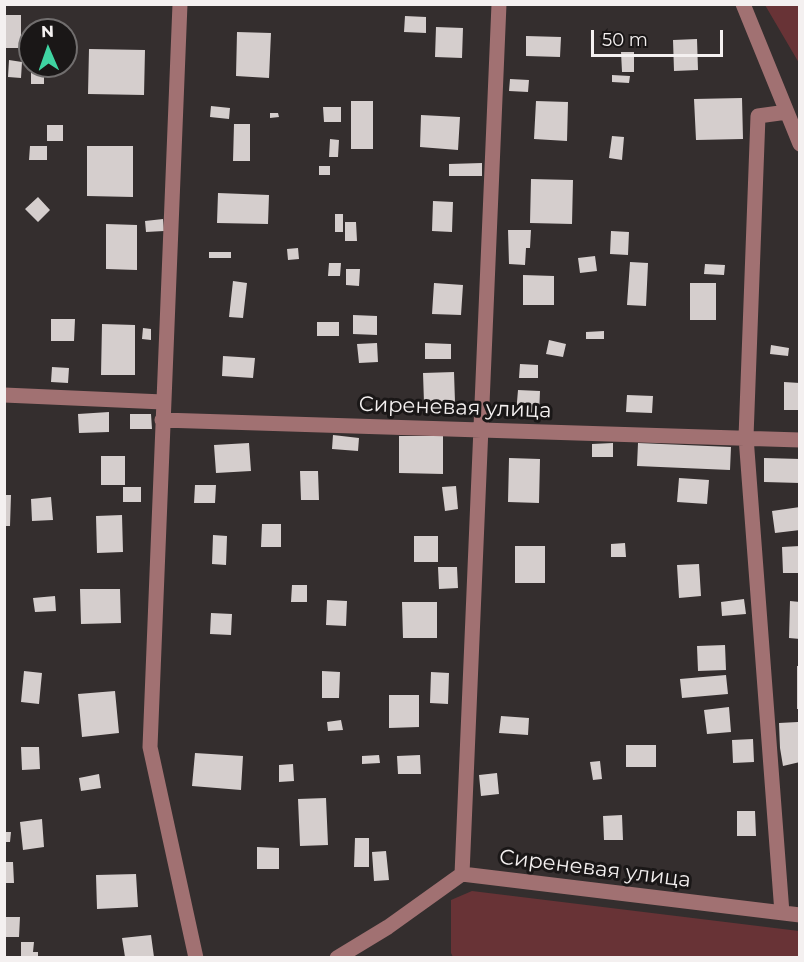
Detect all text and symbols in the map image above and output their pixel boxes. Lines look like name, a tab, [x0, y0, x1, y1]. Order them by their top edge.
north arrow	[18, 18, 78, 78]
scale bar	[594, 18, 726, 56]
text: N	[41, 22, 54, 41]
text: 50 m	[602, 29, 648, 51]
street label: Сиреневая улица	[358, 392, 552, 424]
street label: Сиреневая улица	[498, 845, 692, 893]

